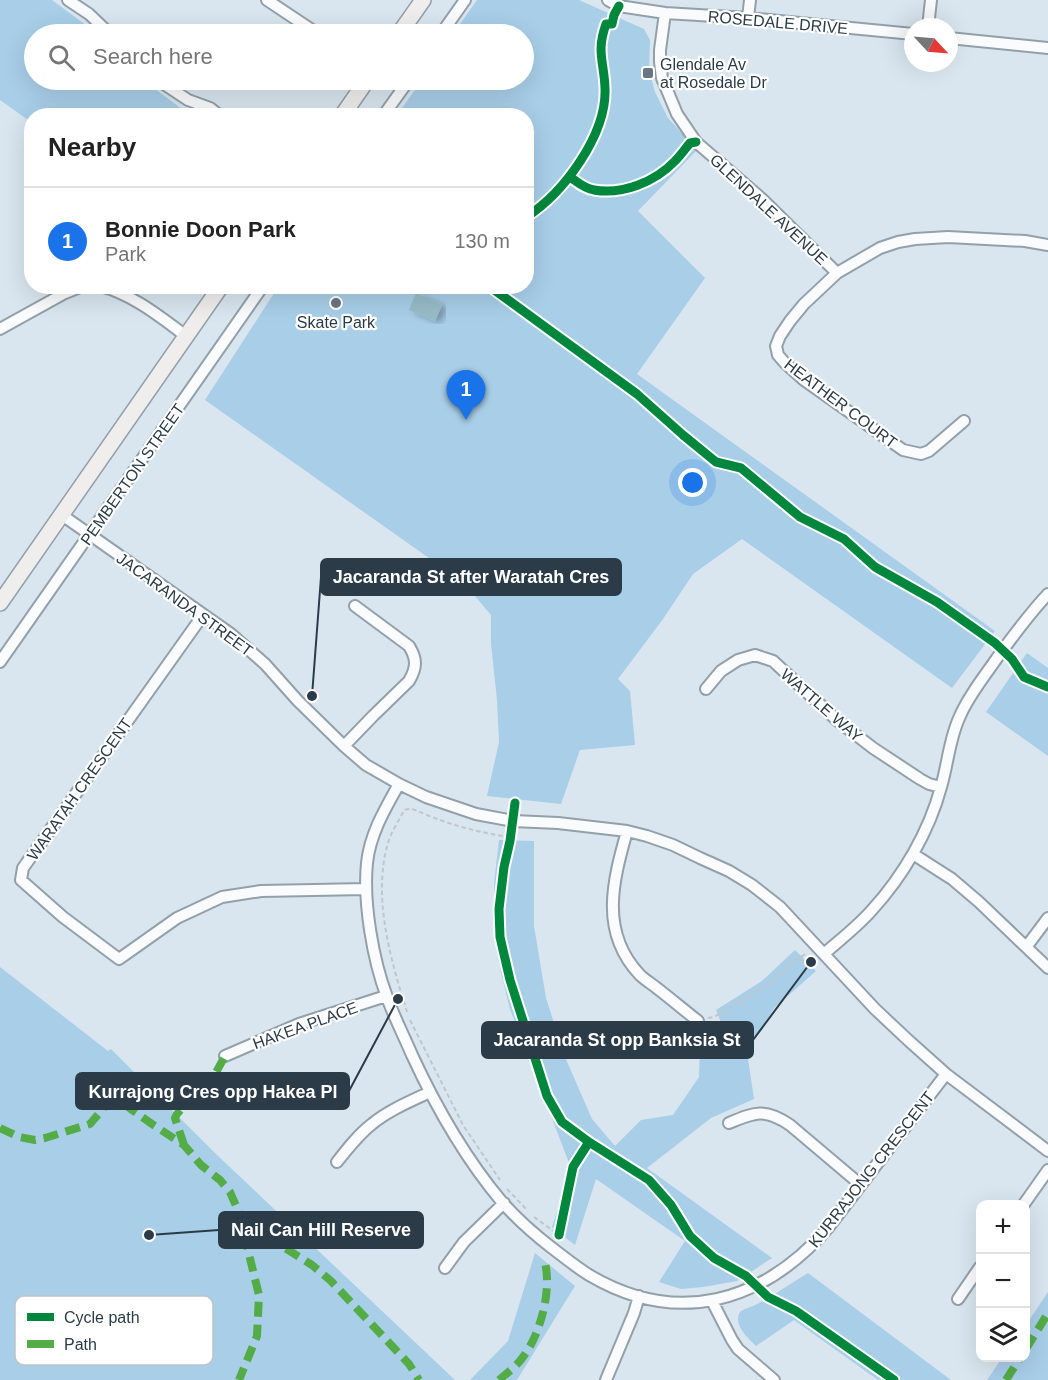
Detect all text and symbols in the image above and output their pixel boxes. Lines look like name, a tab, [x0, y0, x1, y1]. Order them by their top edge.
street label: ROSEDALE DRIVE	[707, 8, 849, 37]
north arrow	[904, 18, 958, 72]
search box	[24, 24, 534, 90]
icon: search	[45, 41, 78, 74]
text: Search here	[93, 44, 213, 69]
place label: Glendale Av at Rosedale Dr	[660, 56, 767, 91]
marker: Glendale Av at Rosedale Dr	[641, 66, 655, 80]
text: Nearby	[48, 132, 136, 162]
street label: GLENDALE AVENUE	[707, 151, 831, 268]
text: Bonnie Doon Park	[105, 217, 296, 242]
text: 1	[62, 230, 73, 252]
text: 130 m	[454, 230, 510, 252]
text: Park	[105, 243, 146, 265]
marker: Skate Park	[329, 296, 343, 310]
place label: Skate Park	[297, 314, 376, 331]
street label: HEATHER COURT	[781, 356, 900, 451]
pin: 1	[446, 370, 486, 420]
street label: PEMBERTON STREET	[77, 400, 188, 548]
your location	[678, 468, 707, 497]
street label: JACARANDA STREET	[114, 549, 256, 659]
callout: Jacaranda St after Waratah Cres	[321, 559, 621, 595]
text: Jacaranda St after Waratah Cres	[333, 567, 609, 587]
street label: WATTLE WAY	[778, 665, 866, 746]
street label: WARATAH CRESCENT	[24, 715, 135, 864]
street label: HAKEA PLACE	[250, 999, 360, 1052]
callout: Jacaranda St opp Banksia St	[482, 1022, 753, 1058]
text: Jacaranda St opp Banksia St	[493, 1030, 741, 1050]
callout: Kurrajong Cres opp Hakea Pl	[76, 1073, 349, 1109]
text: Kurrajong Cres opp Hakea Pl	[88, 1082, 338, 1102]
street label: KURRAJONG CRESCENT	[805, 1088, 938, 1251]
map controls	[976, 1200, 1030, 1362]
button: +	[976, 1200, 1030, 1254]
callout: Nail Can Hill Reserve	[219, 1212, 423, 1248]
text: Nail Can Hill Reserve	[231, 1220, 411, 1240]
button: −	[976, 1254, 1030, 1308]
legend	[15, 1296, 213, 1365]
button: layers	[976, 1308, 1030, 1362]
text: Cycle path	[64, 1309, 140, 1326]
text: Path	[64, 1336, 97, 1353]

